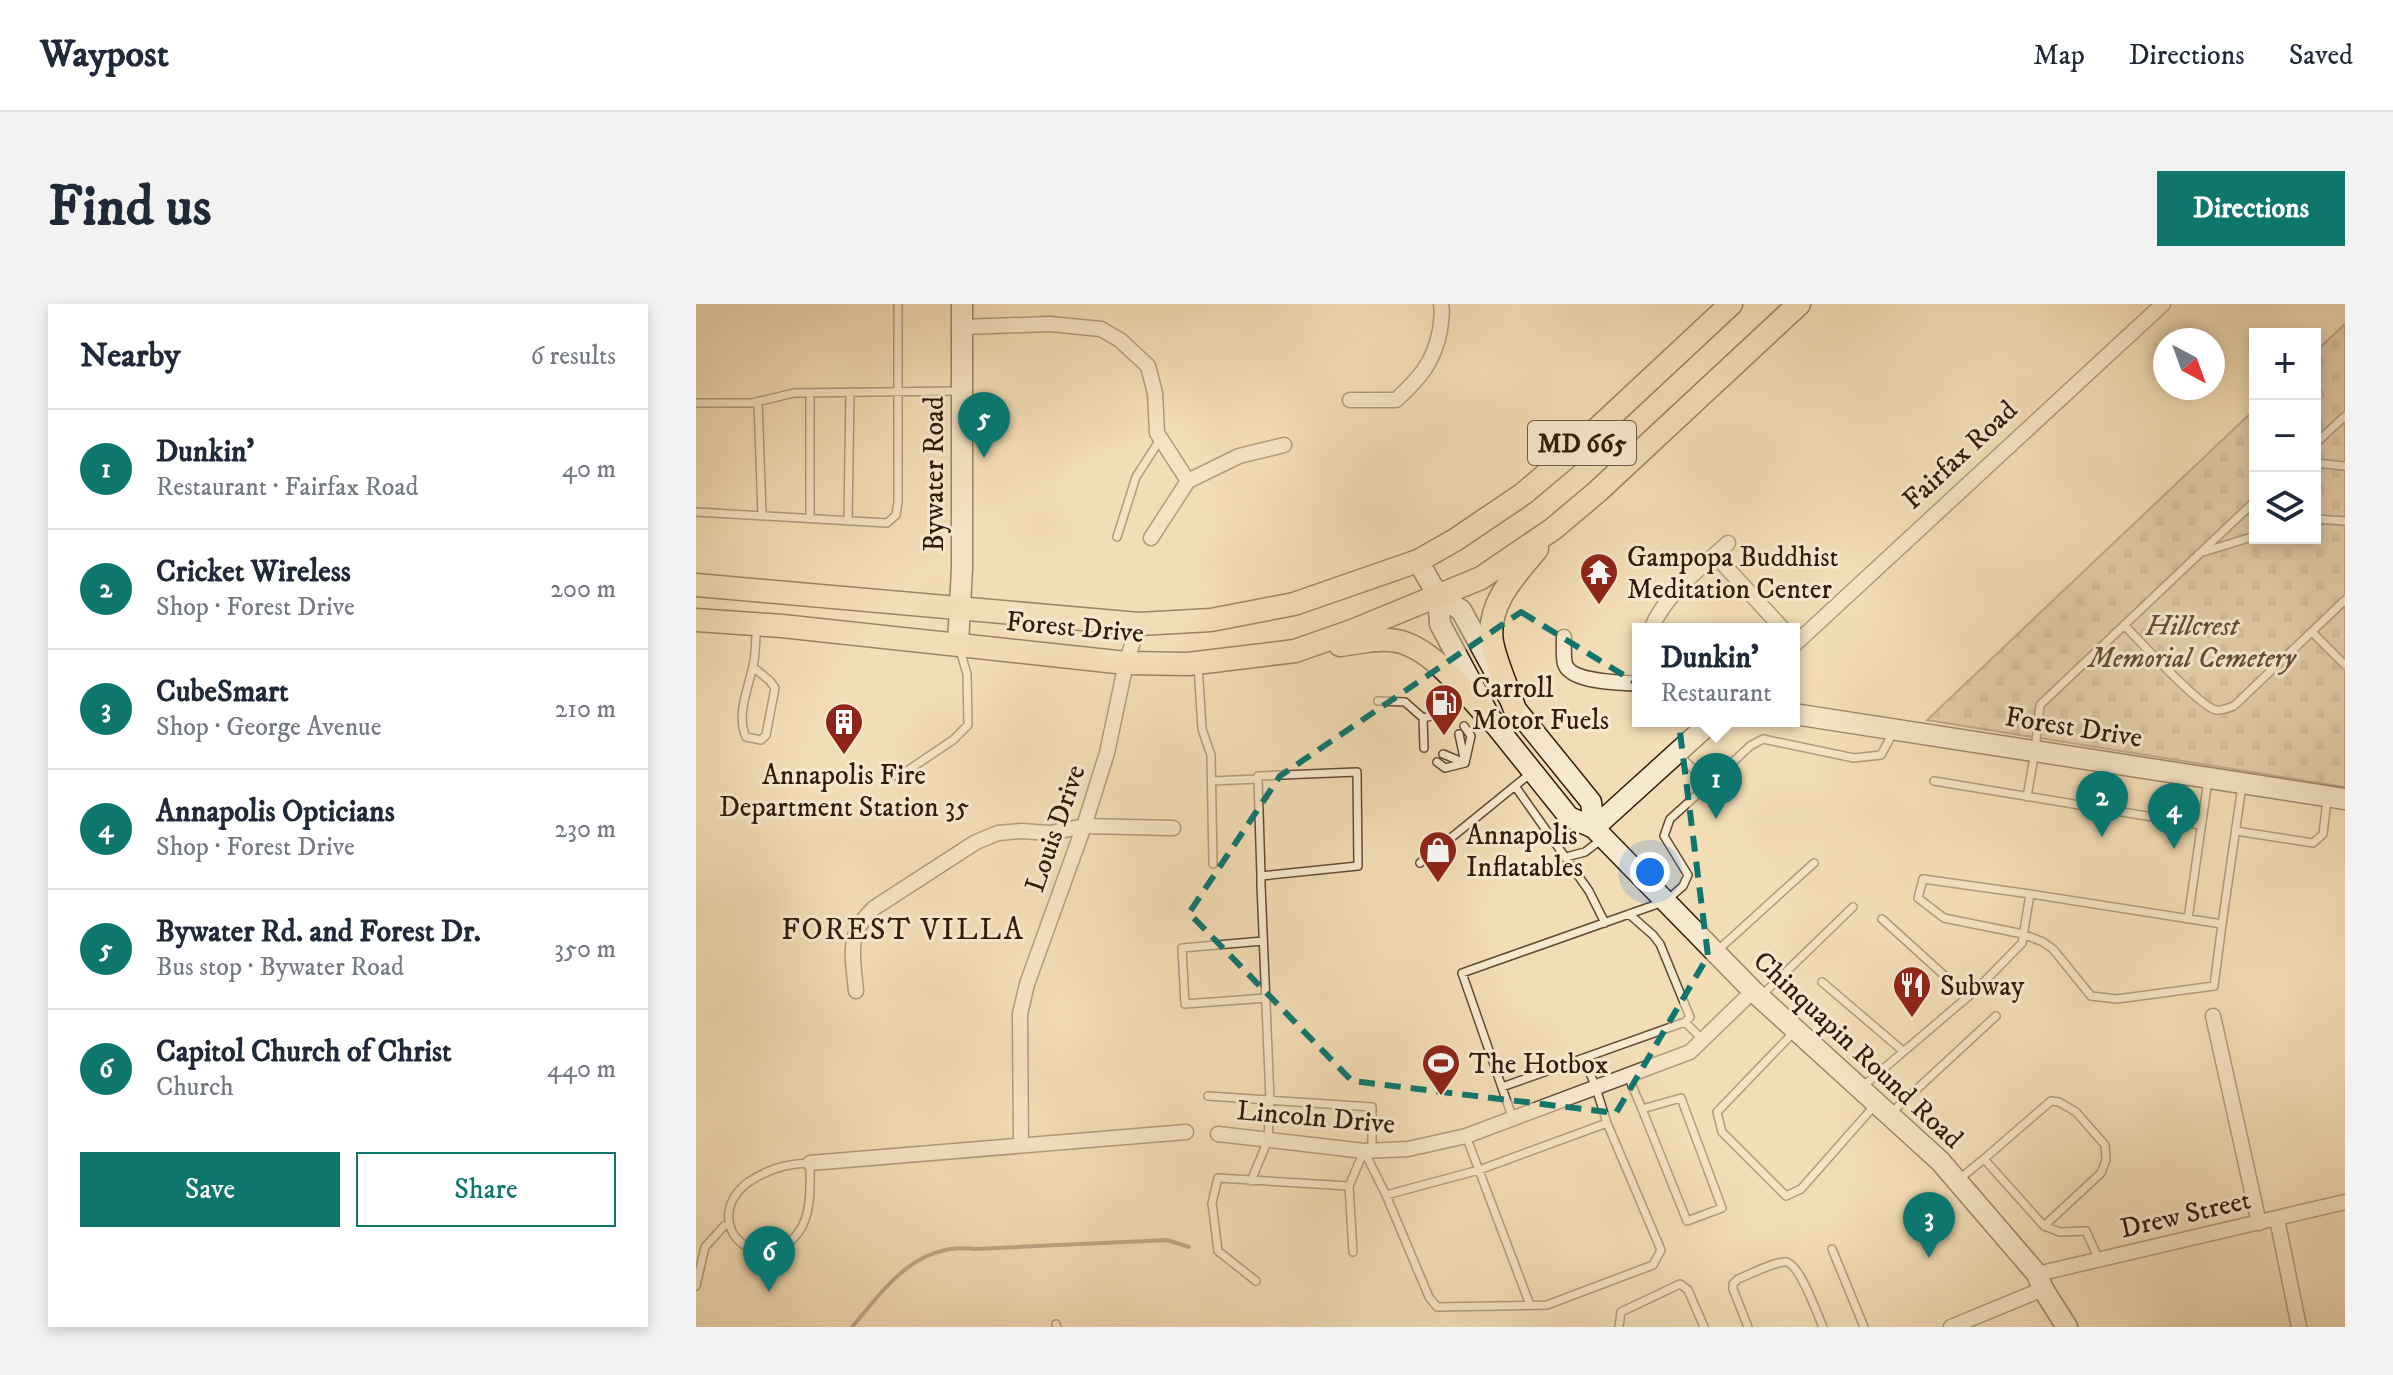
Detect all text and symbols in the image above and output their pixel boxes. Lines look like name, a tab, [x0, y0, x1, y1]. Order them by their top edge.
text: Waypost	[40, 31, 169, 79]
text: Map	[2033, 38, 2085, 73]
text: Directions	[2129, 38, 2245, 73]
text: Saved	[2289, 38, 2353, 73]
button: Directions	[2157, 171, 2345, 246]
text: Find us	[48, 173, 212, 243]
north arrow	[2153, 328, 2225, 400]
map controls	[2249, 328, 2321, 544]
button: +	[2249, 328, 2321, 400]
text: Nearby	[80, 335, 181, 377]
text: 6 results	[530, 340, 616, 373]
pin: 5	[958, 392, 1010, 458]
street label: Fairfax Road	[1895, 393, 2025, 517]
street label: Bywater Road	[917, 396, 952, 552]
button: −	[2249, 400, 2321, 472]
road number: MD 665	[1528, 421, 1636, 465]
text: Dunkin'	[156, 434, 254, 471]
text: 1	[101, 453, 111, 486]
text: 40 m	[562, 453, 616, 486]
text: Restaurant · Fairfax Road	[156, 471, 419, 504]
button: layers	[2249, 472, 2321, 544]
place label: Gampopa Buddhist Meditation Center	[1627, 540, 1839, 607]
temple icon: Gampopa Buddhist Meditation Center	[1578, 551, 1620, 606]
text: Cricket Wireless	[156, 554, 351, 591]
text: 2	[100, 573, 112, 606]
text: 200 m	[550, 573, 616, 606]
text: Shop · Forest Drive	[156, 591, 355, 624]
street label: Forest Drive	[1004, 604, 1145, 651]
park label: Hillcrest Memorial Cemetery	[2087, 609, 2297, 676]
popup	[1632, 623, 1800, 727]
text: Dunkin'	[1660, 640, 1759, 677]
place label: Carroll Motor Fuels	[1472, 671, 1609, 738]
text: CubeSmart	[156, 674, 289, 711]
text: Restaurant	[1660, 677, 1772, 710]
fuel station icon: Carroll Motor Fuels	[1423, 682, 1465, 737]
text: 3	[101, 693, 111, 726]
text: 210 m	[555, 693, 616, 726]
street label: Forest Drive	[2003, 699, 2145, 756]
building icon: Annapolis Fire Department Station 35	[823, 701, 865, 756]
text: Shop · George Avenue	[156, 711, 381, 744]
pin: 1	[1690, 753, 1742, 819]
place label: Annapolis Fire Department Station 35	[719, 758, 969, 825]
street label: Louis Drive	[1017, 760, 1093, 897]
pin: 2	[2076, 771, 2128, 837]
pin: 4	[2148, 783, 2200, 849]
text: Annapolis Opticians	[156, 794, 395, 831]
text: 4	[99, 813, 113, 846]
text: 230 m	[554, 813, 616, 846]
place label: Annapolis Inflatables	[1466, 818, 1583, 885]
shop icon: Annapolis Inflatables	[1417, 829, 1459, 884]
text: Shop · Forest Drive	[156, 831, 355, 864]
your location	[1630, 852, 1670, 892]
district label: FOREST VILLA	[781, 912, 1025, 949]
text: Bywater Rd. and Forest Dr.	[156, 914, 481, 951]
text: 5	[100, 933, 112, 966]
text: 350 m	[554, 933, 616, 966]
street label: Chinquapin Round Road	[1746, 944, 1970, 1156]
text: Bus stop · Bywater Road	[156, 951, 404, 984]
restaurant icon: Subway	[1891, 964, 1933, 1019]
place label: Subway	[1940, 969, 2025, 1004]
text: Capitol Church of Christ	[156, 1034, 452, 1071]
sports icon: The Hotbox	[1420, 1042, 1462, 1097]
place label: The Hotbox	[1469, 1047, 1609, 1082]
text: 6	[99, 1053, 113, 1086]
text: 440 m	[547, 1053, 616, 1086]
text: Church	[156, 1071, 234, 1104]
street label: Lincoln Drive	[1235, 1093, 1397, 1142]
button: Save	[80, 1152, 340, 1227]
button: Share	[356, 1152, 616, 1227]
street label: Drew Street	[2117, 1182, 2254, 1246]
pin: 3	[1903, 1192, 1955, 1258]
pin: 6	[743, 1226, 795, 1292]

